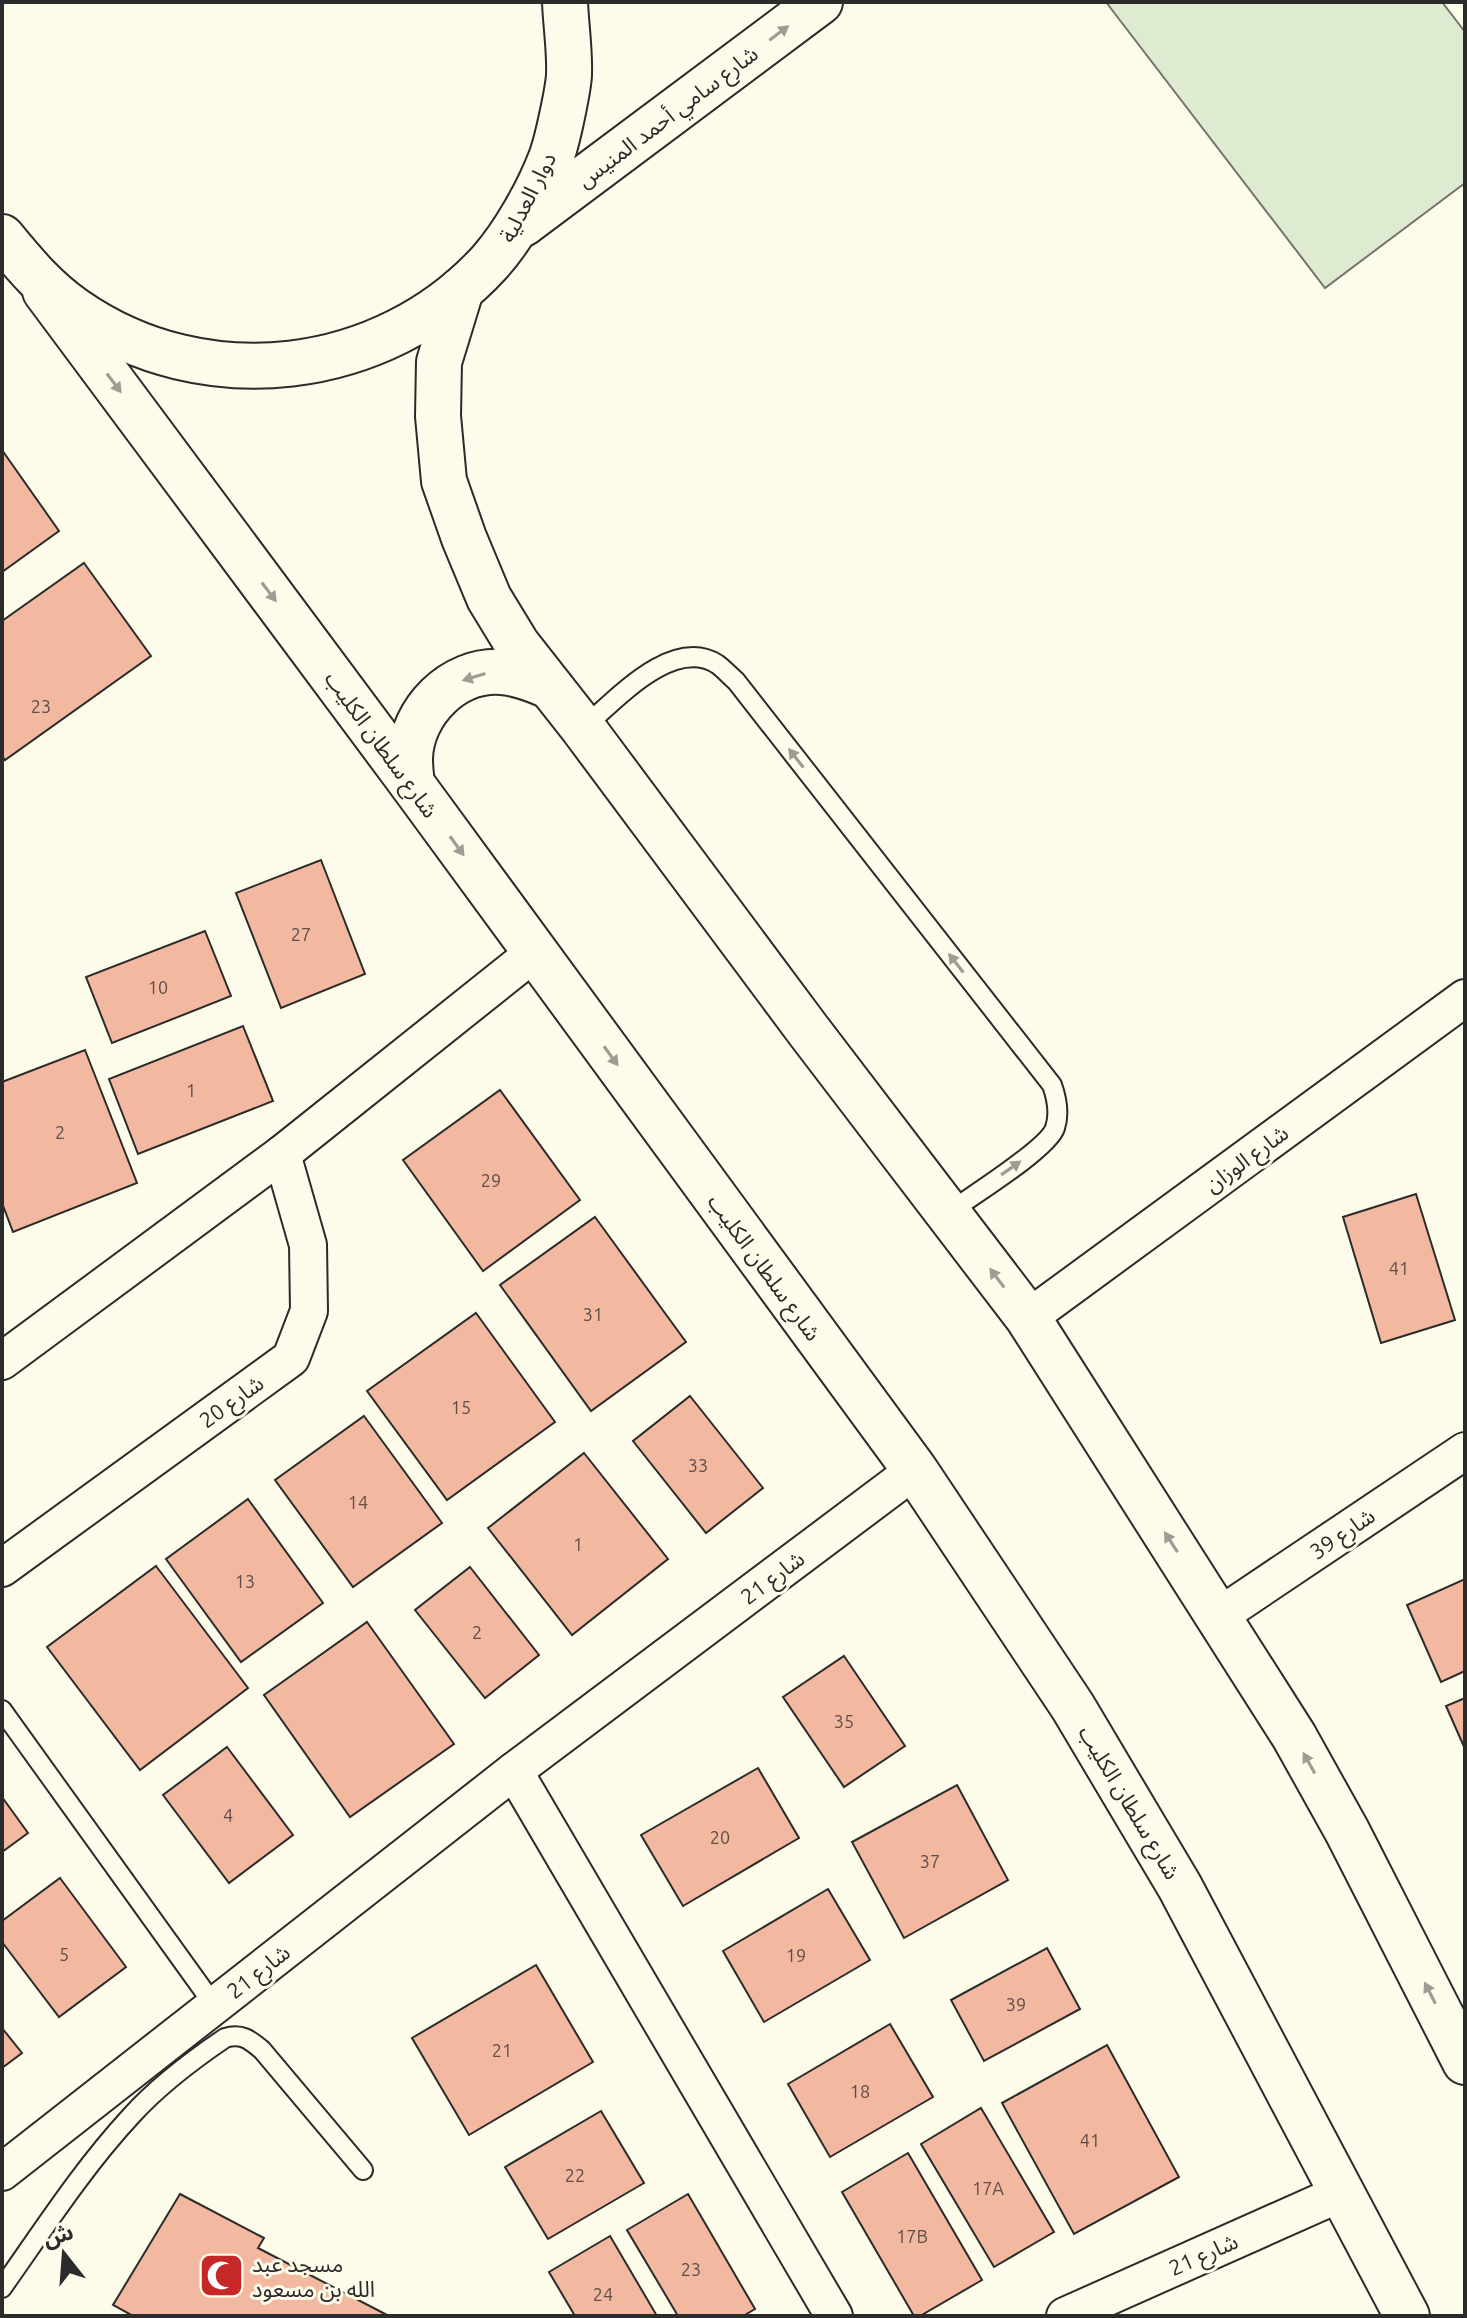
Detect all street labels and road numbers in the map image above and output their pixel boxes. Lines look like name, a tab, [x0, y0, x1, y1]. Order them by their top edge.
street label: شارع سامي أحمد المنيس	[572, 40, 765, 196]
street label: دوار العدلية	[494, 148, 562, 247]
street label: شارع سلطان الكليب	[316, 666, 444, 825]
street label: شارع الوزان	[1199, 1119, 1296, 1201]
street label: شارع سلطان الكليب	[699, 1189, 827, 1348]
street label: شارع 20	[194, 1370, 271, 1437]
street label: شارع 39	[1305, 1502, 1382, 1568]
street label: شارع 21	[735, 1545, 812, 1613]
street label: شارع سلطان الكليب	[1070, 1721, 1186, 1886]
street label: شارع 21	[222, 1939, 297, 2007]
street label: شارع 21	[1165, 2228, 1243, 2285]

